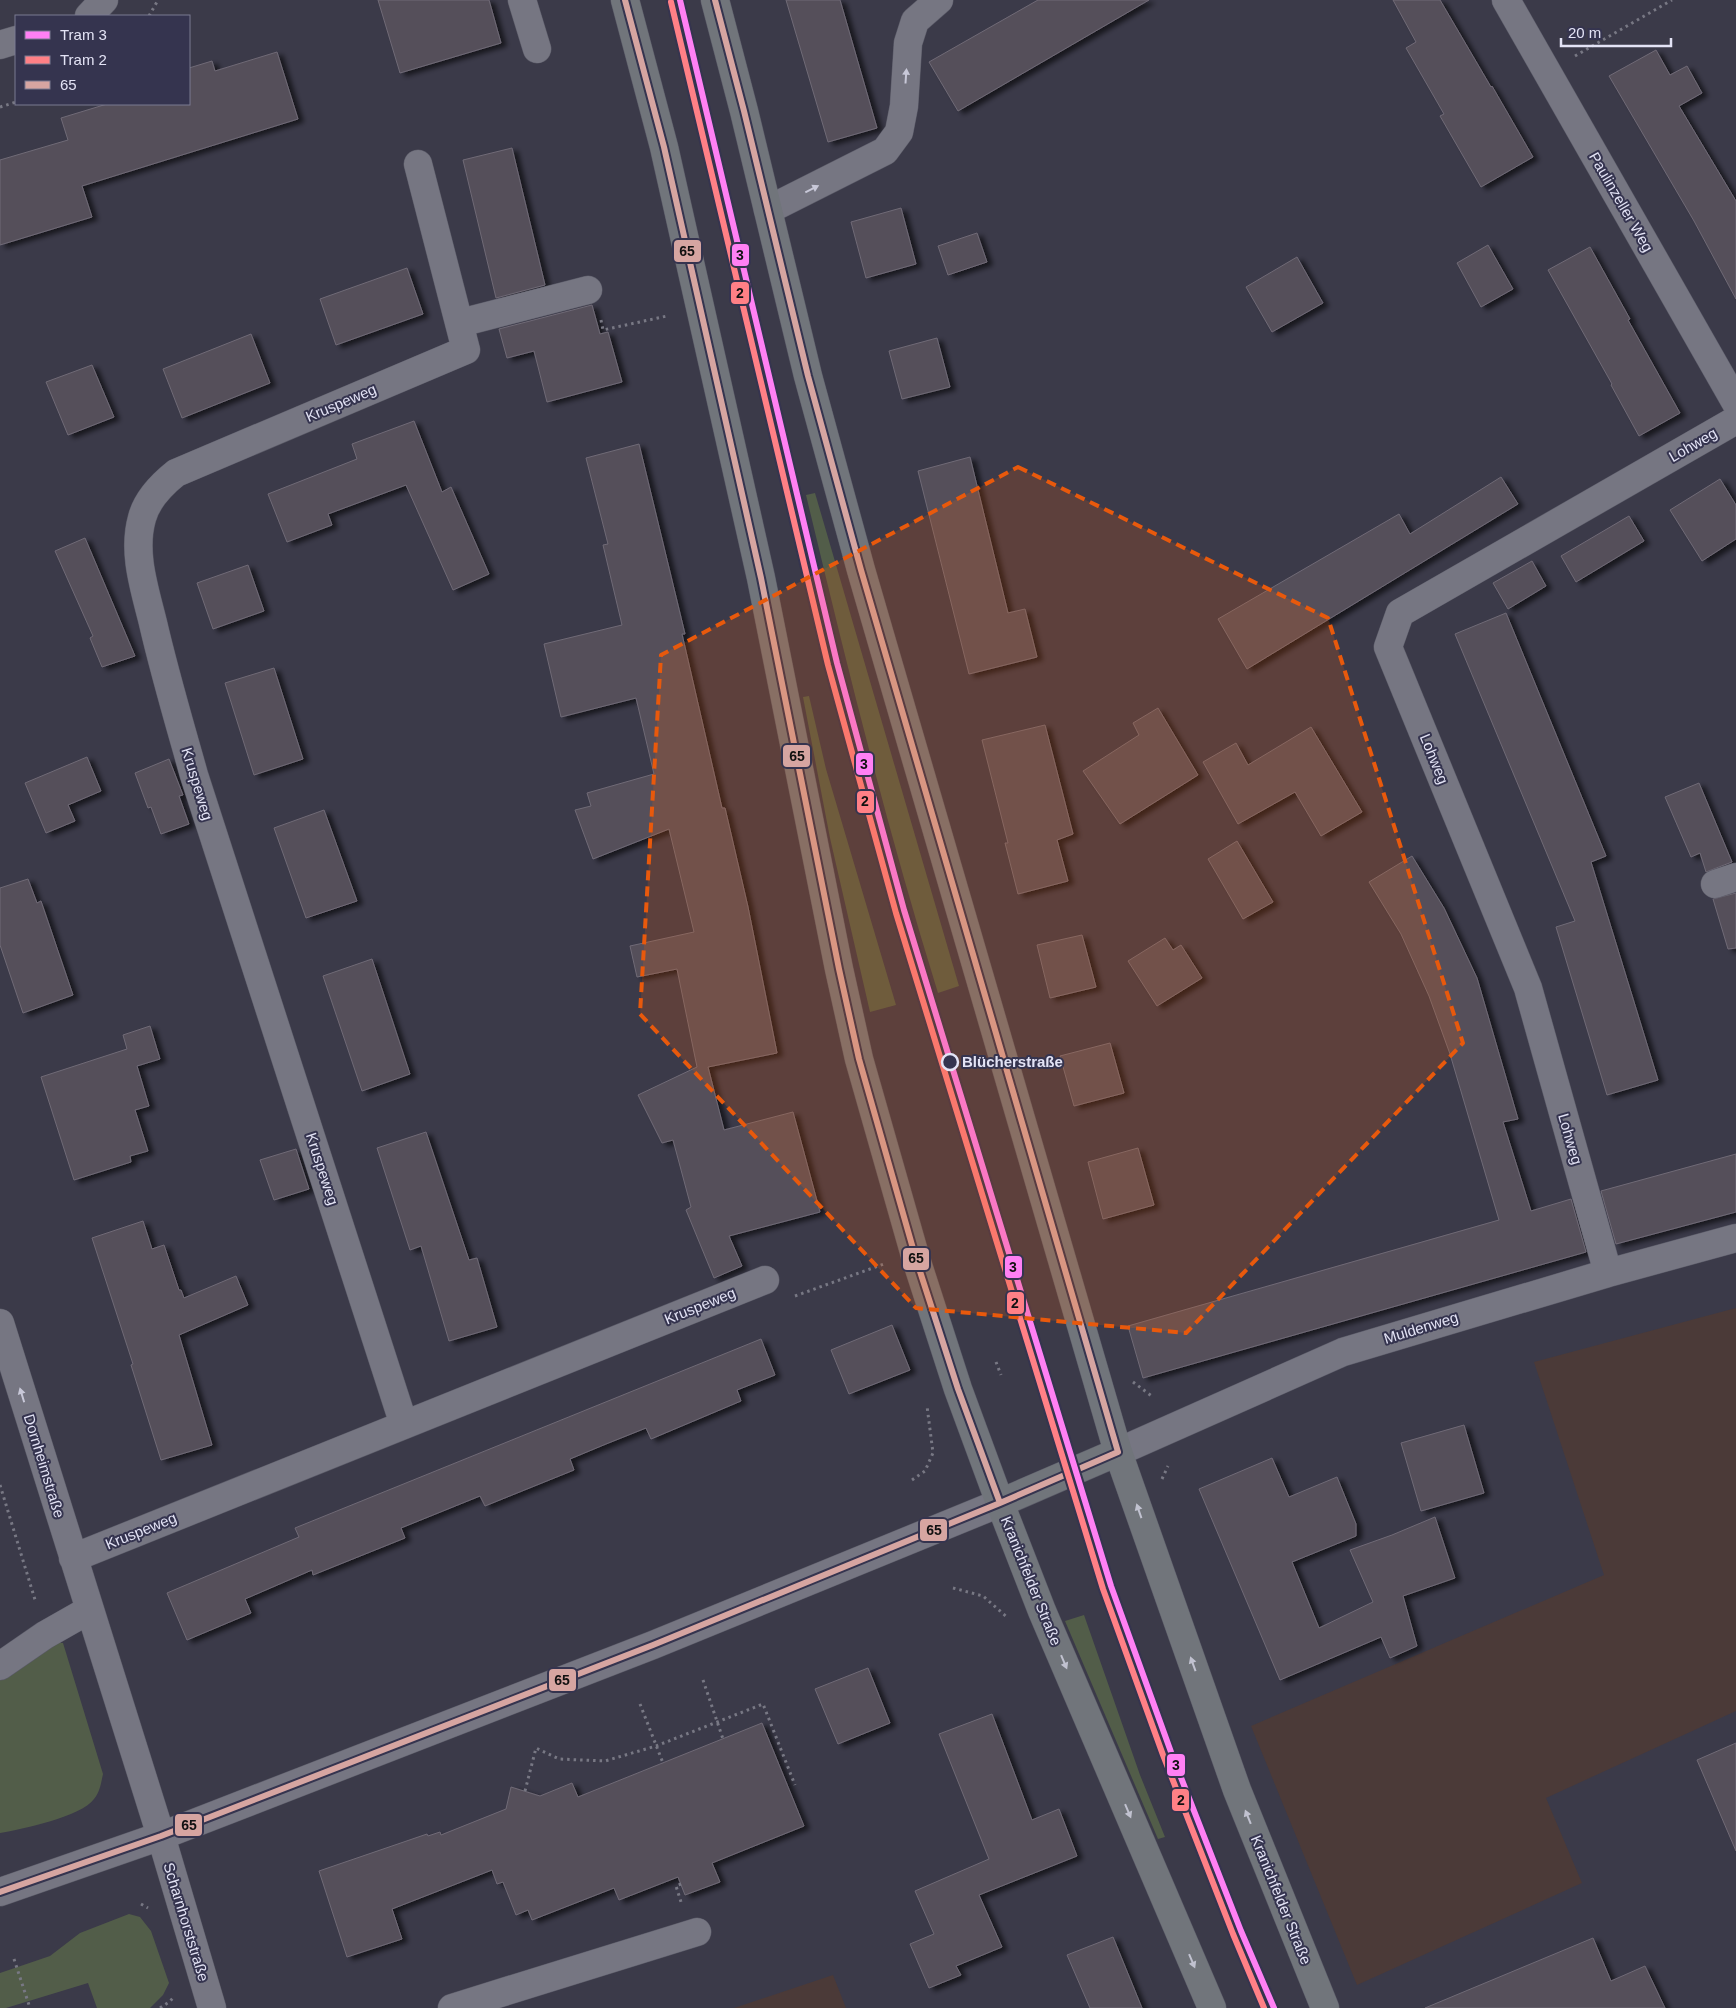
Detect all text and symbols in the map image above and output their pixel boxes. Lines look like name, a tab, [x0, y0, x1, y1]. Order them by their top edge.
legend	[15, 15, 190, 105]
scale bar	[1561, 15, 1671, 47]
text: 20 m	[1568, 24, 1601, 41]
text: Tram 3	[60, 26, 107, 43]
text: Tram 2	[60, 51, 107, 68]
one-way arrow	[902, 67, 910, 83]
text: 65	[60, 76, 77, 93]
street label: Paulinzeller Weg	[1586, 149, 1657, 255]
one-way arrow	[805, 185, 820, 193]
line badge: 65	[673, 239, 702, 263]
text: 65	[679, 243, 695, 259]
line badge: 3	[731, 243, 750, 267]
text: 3	[736, 247, 744, 263]
line badge: 2	[730, 281, 750, 305]
text: 2	[736, 285, 744, 301]
street label: Kruspeweg	[303, 380, 379, 425]
street label: Lohweg	[1666, 424, 1720, 465]
street label: Lohweg	[1417, 731, 1452, 786]
line badge: 65	[782, 744, 811, 768]
street label: Kruspeweg	[178, 745, 217, 822]
text: 65	[789, 748, 805, 764]
line badge: 3	[855, 752, 874, 776]
text: 3	[860, 756, 868, 772]
line badge: 2	[856, 790, 875, 814]
text: 2	[861, 793, 869, 809]
marker: Blücherstraße	[941, 1053, 959, 1071]
place label: Blücherstraße	[962, 1053, 1063, 1070]
street label: Lohweg	[1555, 1111, 1586, 1166]
street label: Kruspeweg	[303, 1131, 342, 1207]
line badge: 65	[902, 1247, 930, 1271]
text: 65	[908, 1250, 924, 1266]
line badge: 3	[1004, 1255, 1023, 1279]
text: 3	[1009, 1259, 1017, 1275]
street label: Kruspeweg	[662, 1284, 738, 1327]
line badge: 2	[1006, 1291, 1025, 1315]
text: 2	[1011, 1295, 1019, 1311]
street label: Muldenweg	[1382, 1308, 1460, 1347]
one-way arrow	[18, 1387, 26, 1402]
street label: Dornheimstraße	[21, 1412, 68, 1520]
one-way arrow	[1135, 1503, 1142, 1518]
street label: Kruspeweg	[103, 1509, 179, 1552]
street label: Kranichfelder Straße	[998, 1514, 1065, 1648]
line badge: 65	[919, 1518, 948, 1542]
text: 65	[926, 1522, 942, 1538]
one-way arrow	[1061, 1655, 1069, 1669]
one-way arrow	[1189, 1656, 1197, 1671]
line badge: 65	[548, 1668, 577, 1692]
text: 65	[554, 1672, 570, 1688]
line badge: 3	[1166, 1753, 1186, 1777]
text: 3	[1172, 1757, 1180, 1773]
line badge: 2	[1171, 1788, 1190, 1812]
text: 2	[1177, 1792, 1185, 1808]
one-way arrow	[1125, 1804, 1133, 1818]
one-way arrow	[1244, 1809, 1251, 1824]
line badge: 65	[174, 1813, 203, 1837]
text: 65	[181, 1817, 197, 1833]
street label: Kranichfelder Straße	[1248, 1833, 1315, 1967]
street label: Scharnhorststraße	[160, 1860, 213, 1983]
one-way arrow	[1188, 1954, 1196, 1969]

